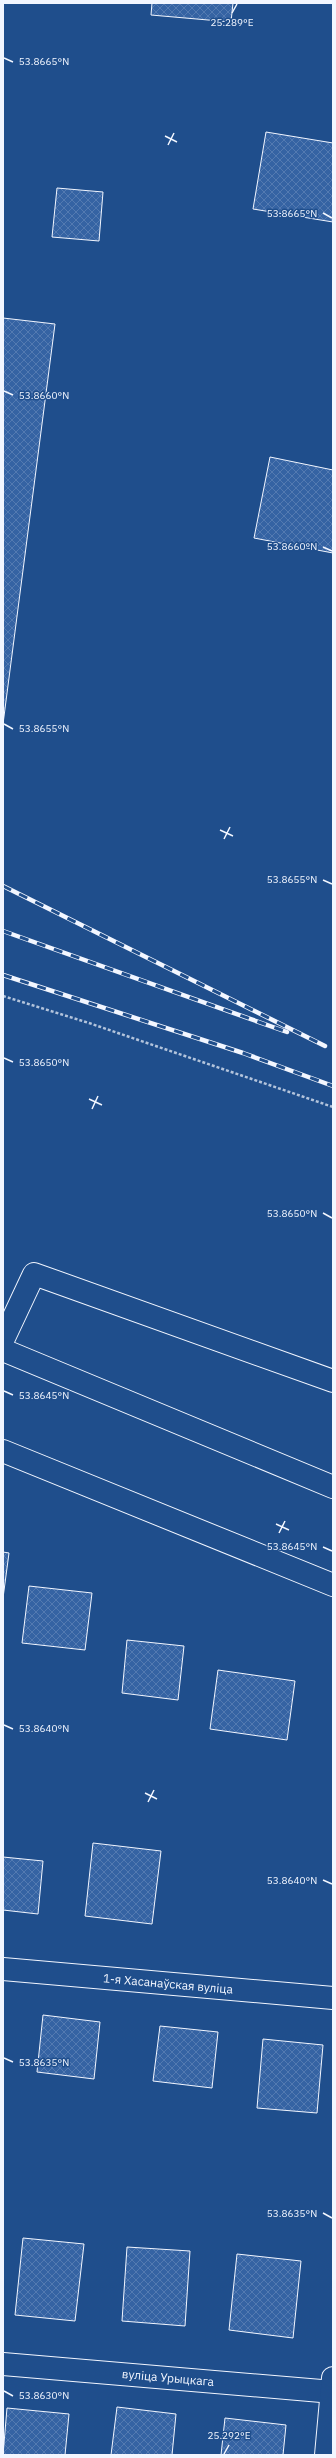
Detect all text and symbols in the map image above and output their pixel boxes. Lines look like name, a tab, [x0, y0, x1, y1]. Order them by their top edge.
text: 25.289°E	[210, 16, 254, 29]
text: 53.8665°N	[19, 55, 69, 68]
text: 53.8665°N	[267, 207, 317, 220]
text: 53.8660°N	[19, 389, 69, 402]
text: 53.8660°N	[267, 540, 317, 553]
text: 53.8655°N	[19, 722, 69, 735]
text: 53.8655°N	[267, 873, 317, 886]
text: 53.8650°N	[19, 1056, 69, 1069]
text: 53.8650°N	[267, 1207, 317, 1220]
text: 53.8645°N	[19, 1389, 69, 1402]
text: 53.8645°N	[267, 1540, 317, 1553]
text: 53.8640°N	[19, 1722, 69, 1735]
text: 53.8640°N	[267, 1874, 317, 1887]
street label: 1-я Хасанаўская вуліца	[102, 1970, 234, 1997]
text: 53.8635°N	[19, 2056, 69, 2069]
text: 53.8635°N	[267, 2207, 317, 2220]
street label: вуліца Урыцкага	[121, 2366, 215, 2389]
text: 53.8630°N	[19, 2389, 69, 2402]
text: 25.292°E	[207, 2429, 251, 2442]

